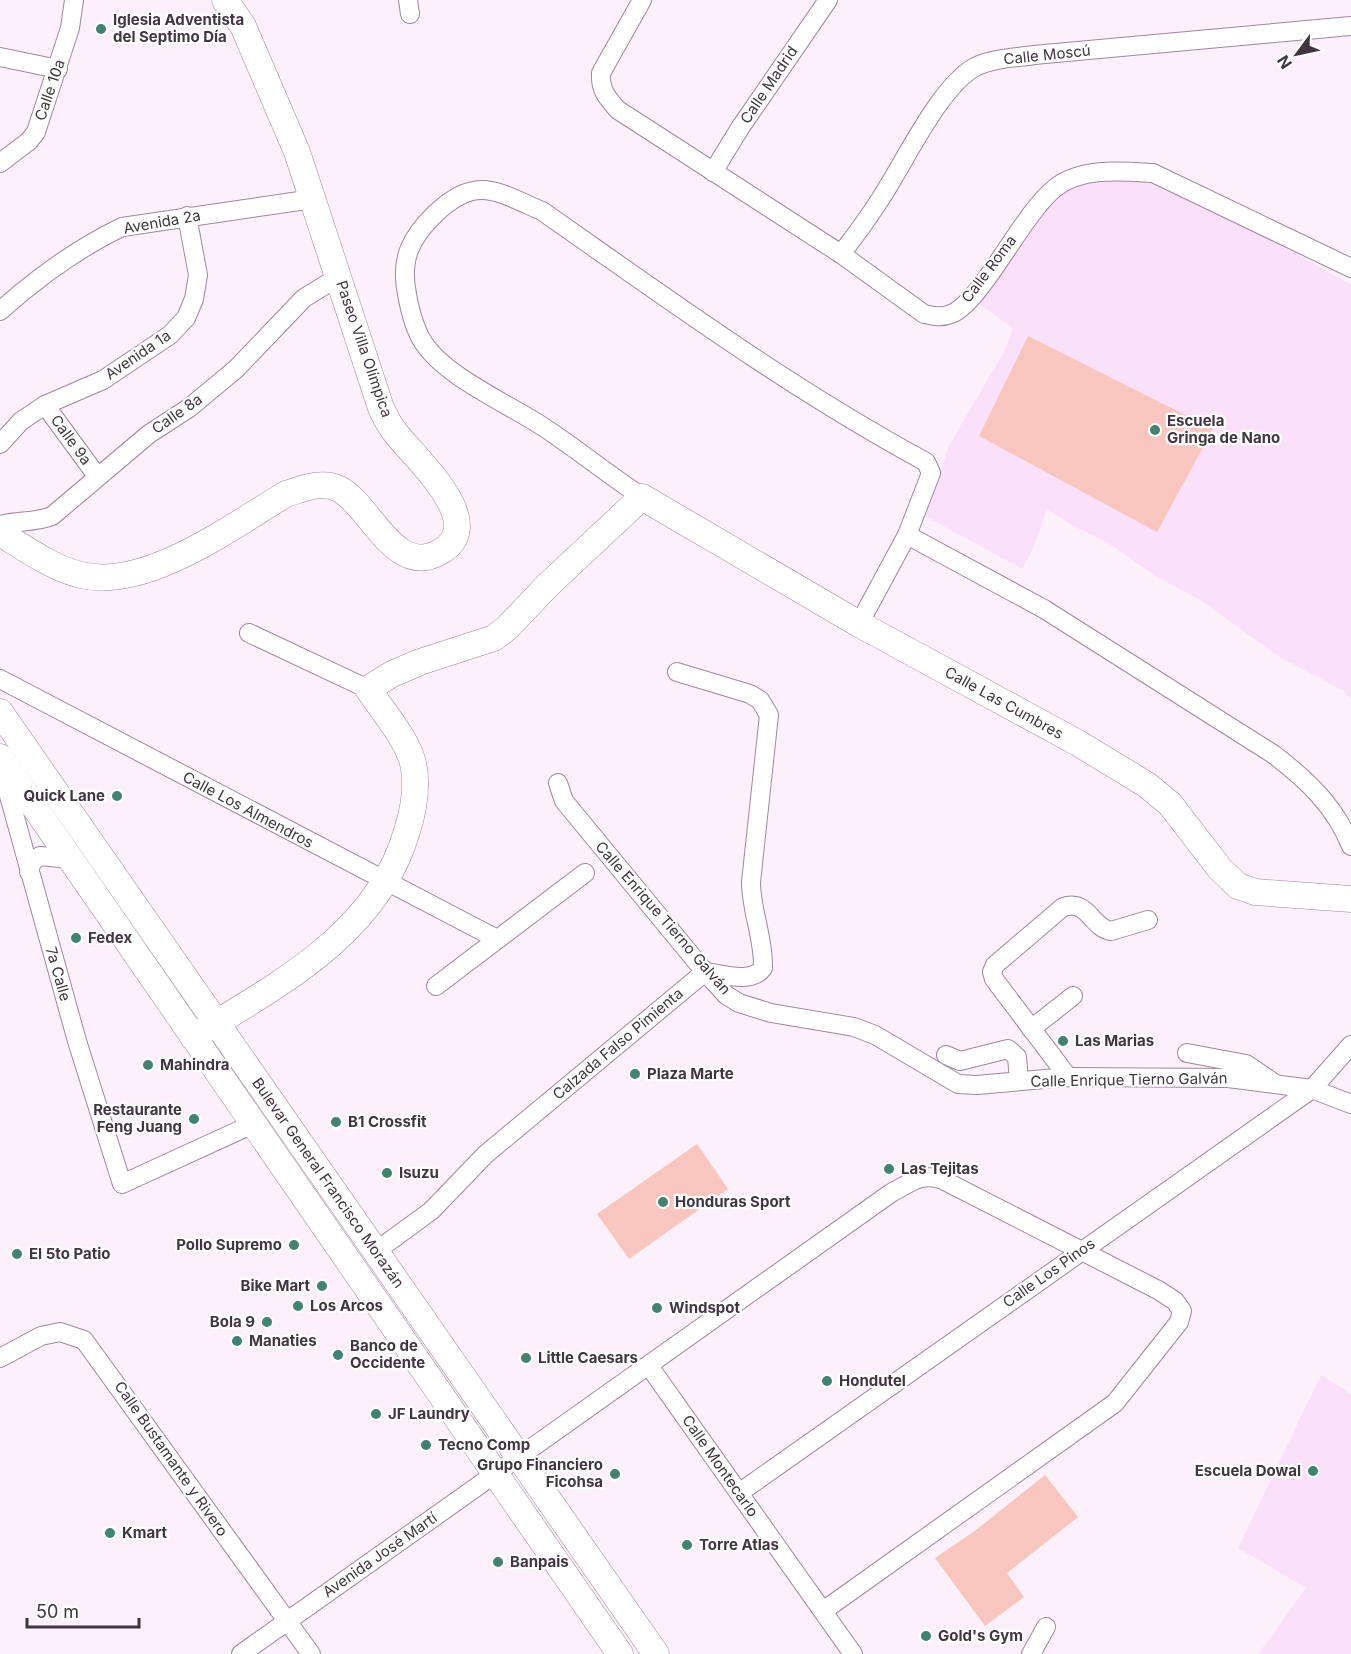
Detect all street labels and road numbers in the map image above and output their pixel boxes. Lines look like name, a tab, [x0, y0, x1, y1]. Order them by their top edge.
street label: Calle Moscú	[1002, 40, 1091, 69]
street label: Calle Madrid	[736, 42, 801, 127]
street label: Calle 10a	[30, 57, 69, 123]
street label: Avenida 2a	[122, 205, 202, 238]
street label: Calle Roma	[957, 231, 1020, 306]
street label: Paseo Villa Olímpica	[332, 278, 397, 420]
street label: Avenida 1a	[101, 326, 174, 383]
street label: Calle 8a	[148, 389, 206, 438]
street label: Calle 9a	[47, 411, 96, 468]
street label: Calle Las Cumbres	[942, 662, 1067, 743]
street label: Calle Los Almendros	[180, 767, 317, 852]
street label: Calle Enrique Tierno Galván	[592, 837, 735, 998]
street label: 7a Calle	[42, 944, 75, 1003]
street label: Calzada Falso Pimienta	[549, 984, 687, 1104]
street label: Calle Enrique Tierno Galván	[1030, 1068, 1228, 1091]
street label: Bulevar General Francisco Morazán	[248, 1074, 409, 1292]
street label: Calle Los Pinos	[999, 1234, 1099, 1311]
street label: Calle Bustamante y Rivero	[111, 1377, 232, 1540]
street label: Calle Montecarlo	[678, 1411, 763, 1520]
street label: Avenida José Martí	[319, 1508, 441, 1601]

